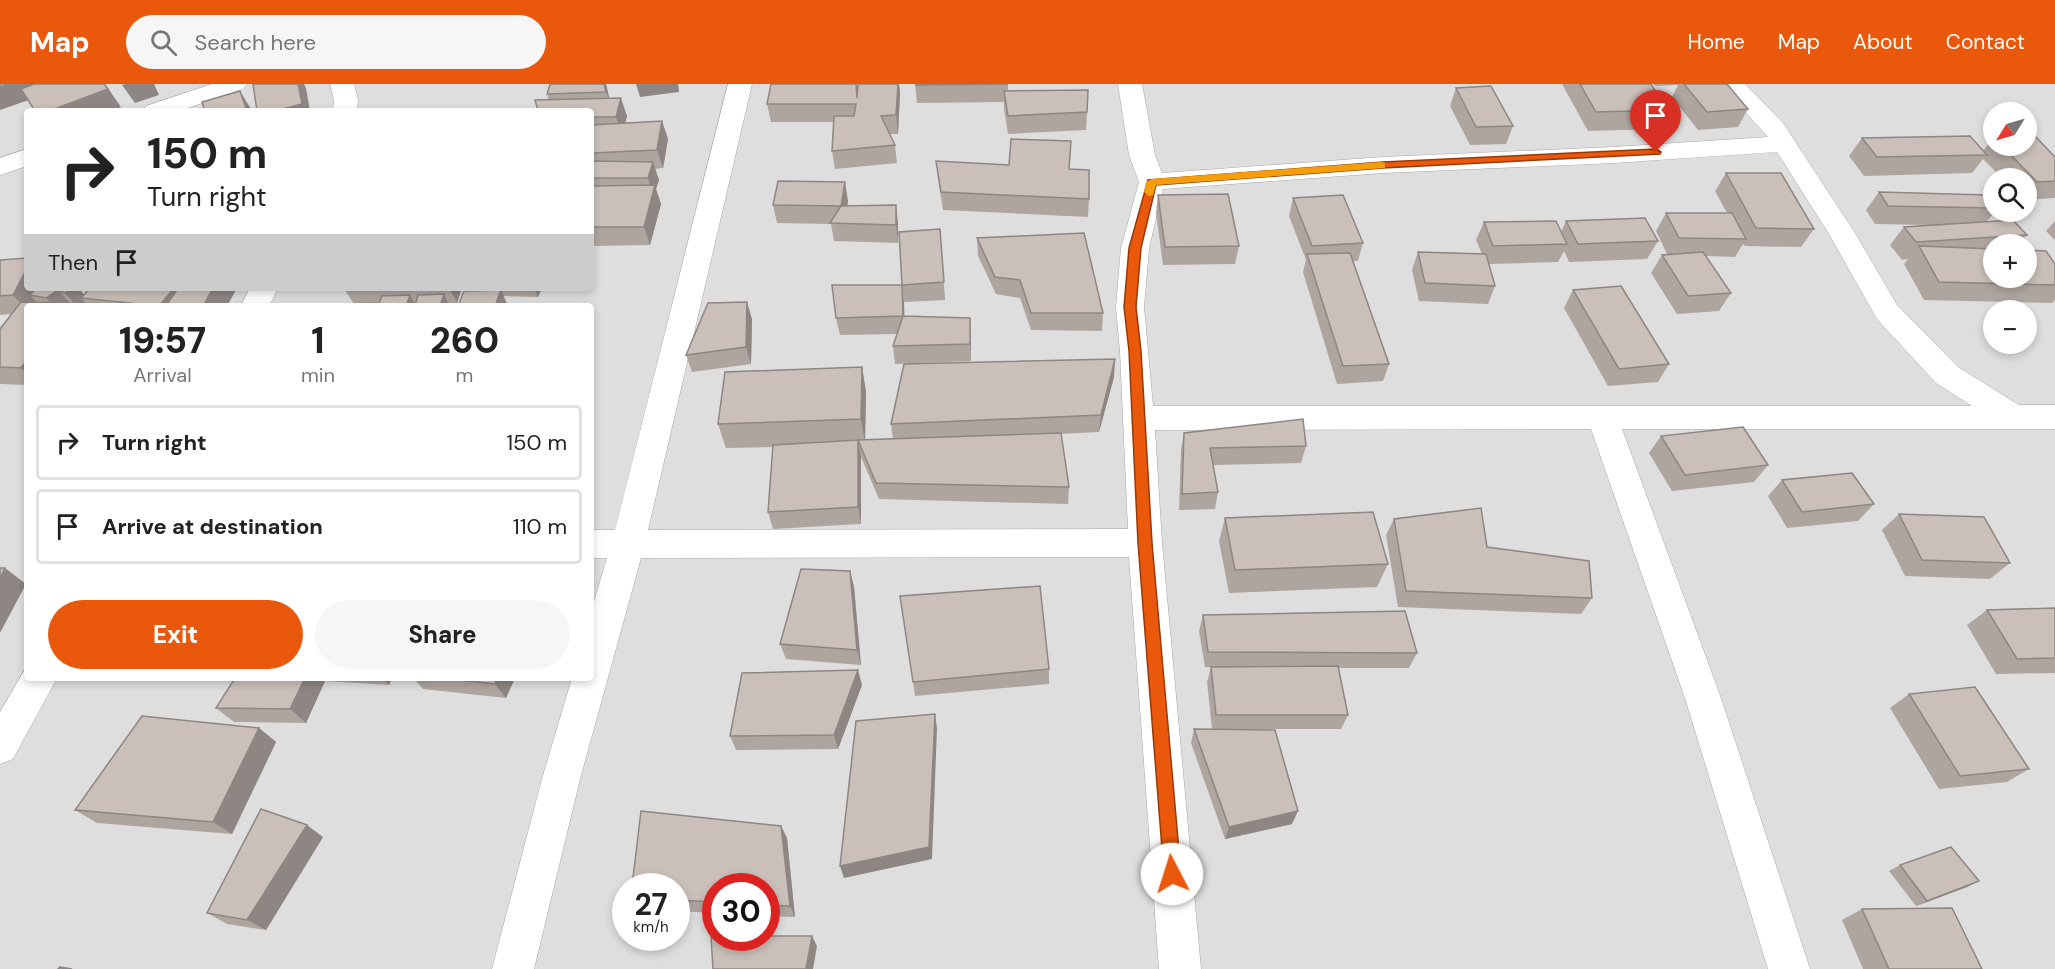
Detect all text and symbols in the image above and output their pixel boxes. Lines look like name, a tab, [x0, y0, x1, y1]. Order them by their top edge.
search box	[126, 15, 546, 69]
text: Map	[30, 24, 90, 61]
icon: search	[147, 26, 180, 59]
text: Search here	[195, 28, 316, 57]
text: Home	[1687, 28, 1745, 56]
text: Map	[1778, 28, 1820, 56]
text: About	[1853, 28, 1913, 56]
text: Contact	[1946, 28, 2025, 56]
pin	[1630, 90, 1681, 152]
icon: arrive	[1639, 99, 1672, 132]
north arrow	[1983, 102, 2037, 156]
map controls	[1983, 102, 2037, 354]
text: 150 m	[147, 126, 267, 181]
icon: right	[48, 132, 126, 210]
button: search	[1983, 168, 2037, 222]
text: Turn right	[147, 179, 267, 214]
button: +	[1983, 234, 2037, 288]
icon: arrive	[110, 246, 143, 279]
text: Then	[48, 248, 98, 277]
button: −	[1983, 300, 2037, 354]
text: 19:57	[119, 317, 206, 364]
text: 1	[311, 317, 325, 364]
text: 260	[430, 317, 499, 364]
text: Arrival	[133, 362, 192, 388]
text: min	[301, 362, 335, 388]
text: m	[456, 362, 473, 388]
icon: right	[51, 426, 84, 459]
text: Turn right	[102, 428, 207, 457]
text: 150 m	[506, 428, 567, 457]
icon: arrive	[51, 510, 84, 543]
text: Arrive at destination	[102, 512, 323, 541]
text: 110 m	[513, 512, 567, 541]
button: Exit	[48, 600, 303, 669]
button: Share	[315, 600, 570, 669]
position arrow	[1140, 842, 1204, 906]
speed limit sign: 30	[702, 873, 780, 951]
text: 27	[634, 885, 668, 924]
text: km/h	[633, 917, 669, 937]

